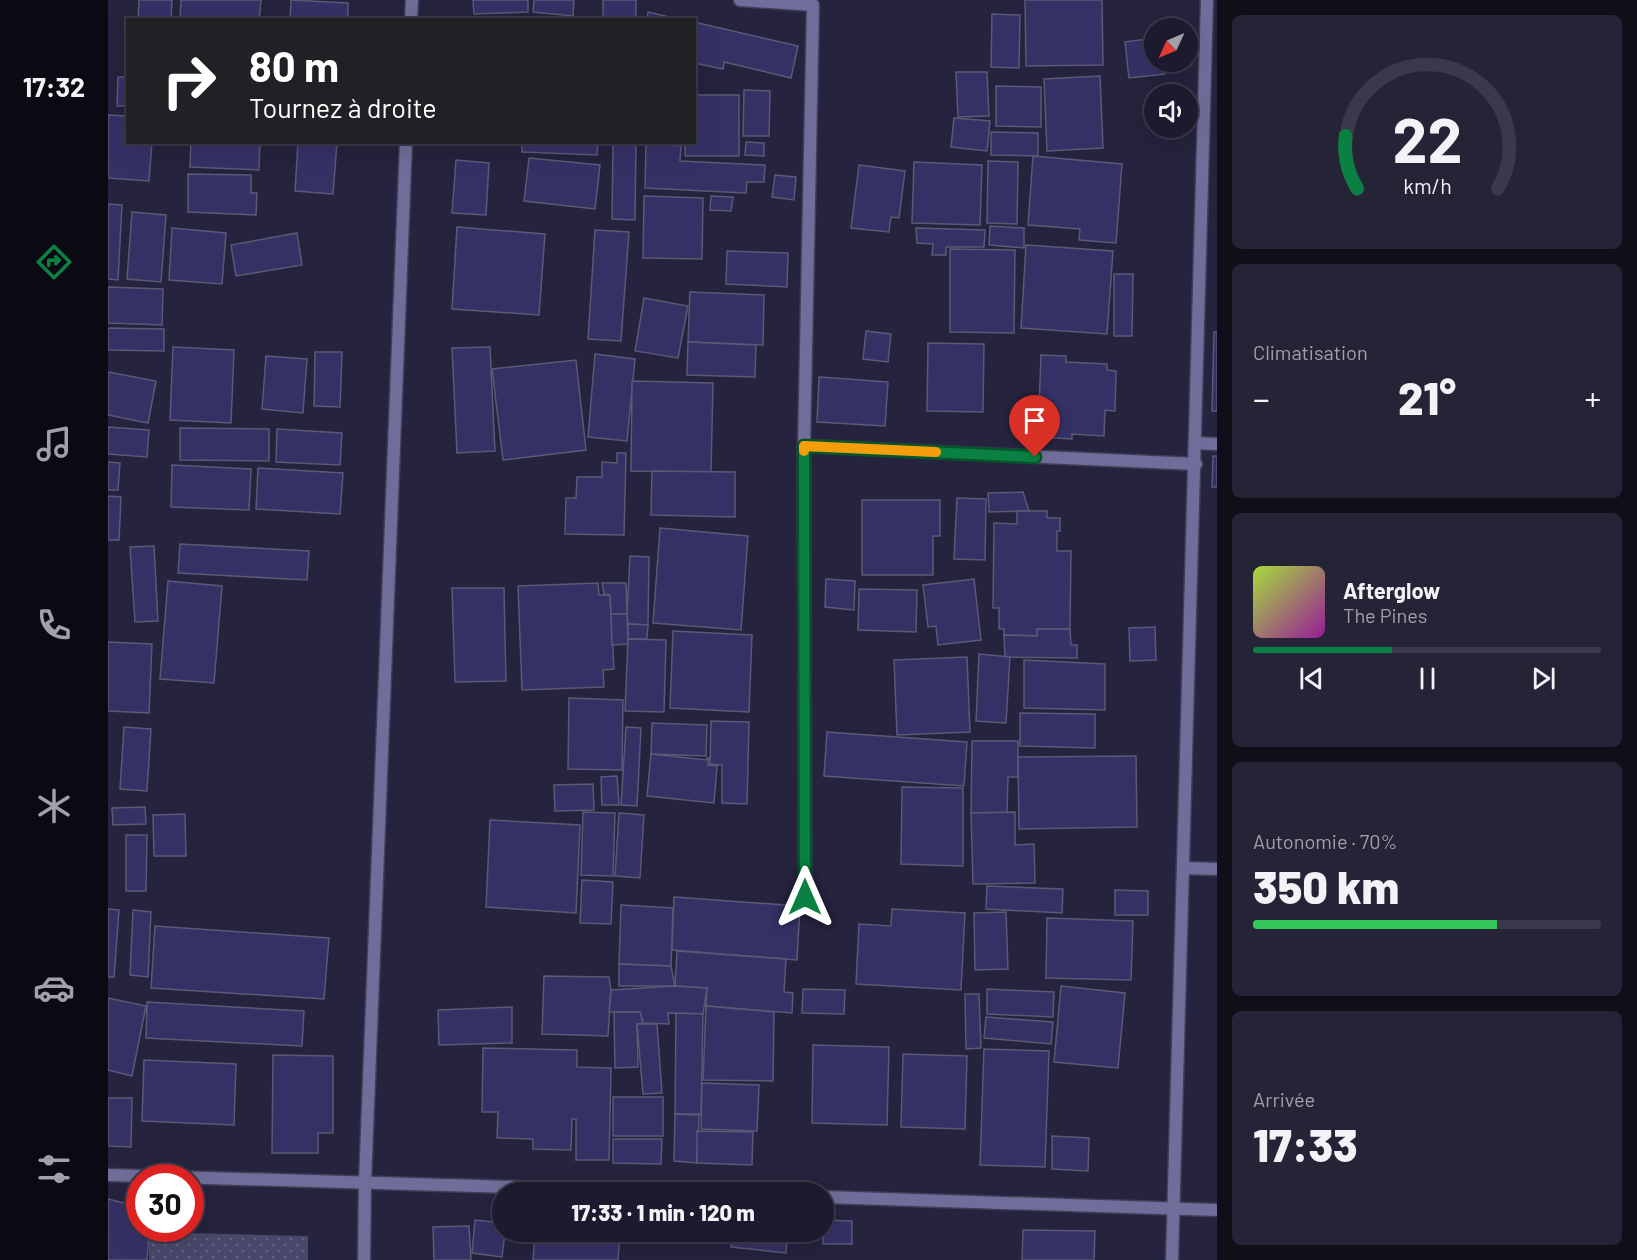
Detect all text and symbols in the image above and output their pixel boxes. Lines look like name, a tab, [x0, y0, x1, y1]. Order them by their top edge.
north arrow	[1144, 18, 1198, 72]
map controls	[1144, 18, 1198, 138]
text: 80 m	[249, 40, 339, 90]
icon: right	[150, 42, 228, 120]
text: 17:32	[23, 70, 85, 102]
button: sound	[1144, 84, 1198, 138]
text: Tournez à droite	[249, 91, 437, 123]
text: 22	[1392, 101, 1462, 175]
text: km/h	[1403, 173, 1451, 198]
icon: directions	[33, 241, 75, 283]
text: Climatisation	[1253, 340, 1368, 364]
text: 21°	[1398, 370, 1456, 424]
text: −	[1253, 378, 1270, 418]
text: +	[1584, 378, 1601, 418]
pin	[1009, 395, 1060, 457]
icon: arrive	[1018, 404, 1051, 437]
icon: music	[33, 423, 75, 465]
text: Afterglow	[1343, 577, 1440, 603]
text: The Pines	[1343, 603, 1427, 627]
icon: phone	[33, 604, 75, 646]
icon: previous	[1295, 662, 1328, 695]
icon: pause	[1411, 662, 1444, 695]
icon: next	[1527, 662, 1560, 695]
icon: climate	[33, 785, 75, 827]
text: Autonomie · 70%	[1253, 829, 1398, 853]
text: 350 km	[1253, 859, 1399, 913]
position arrow	[773, 865, 837, 929]
icon: car	[33, 967, 75, 1009]
text: Arrivée	[1253, 1087, 1315, 1111]
text: 17:33	[1253, 1117, 1358, 1171]
icon: filters	[33, 1148, 75, 1190]
speed limit sign: 30	[126, 1164, 204, 1242]
text: 17:33 · 1 min · 120 m	[571, 1199, 755, 1225]

